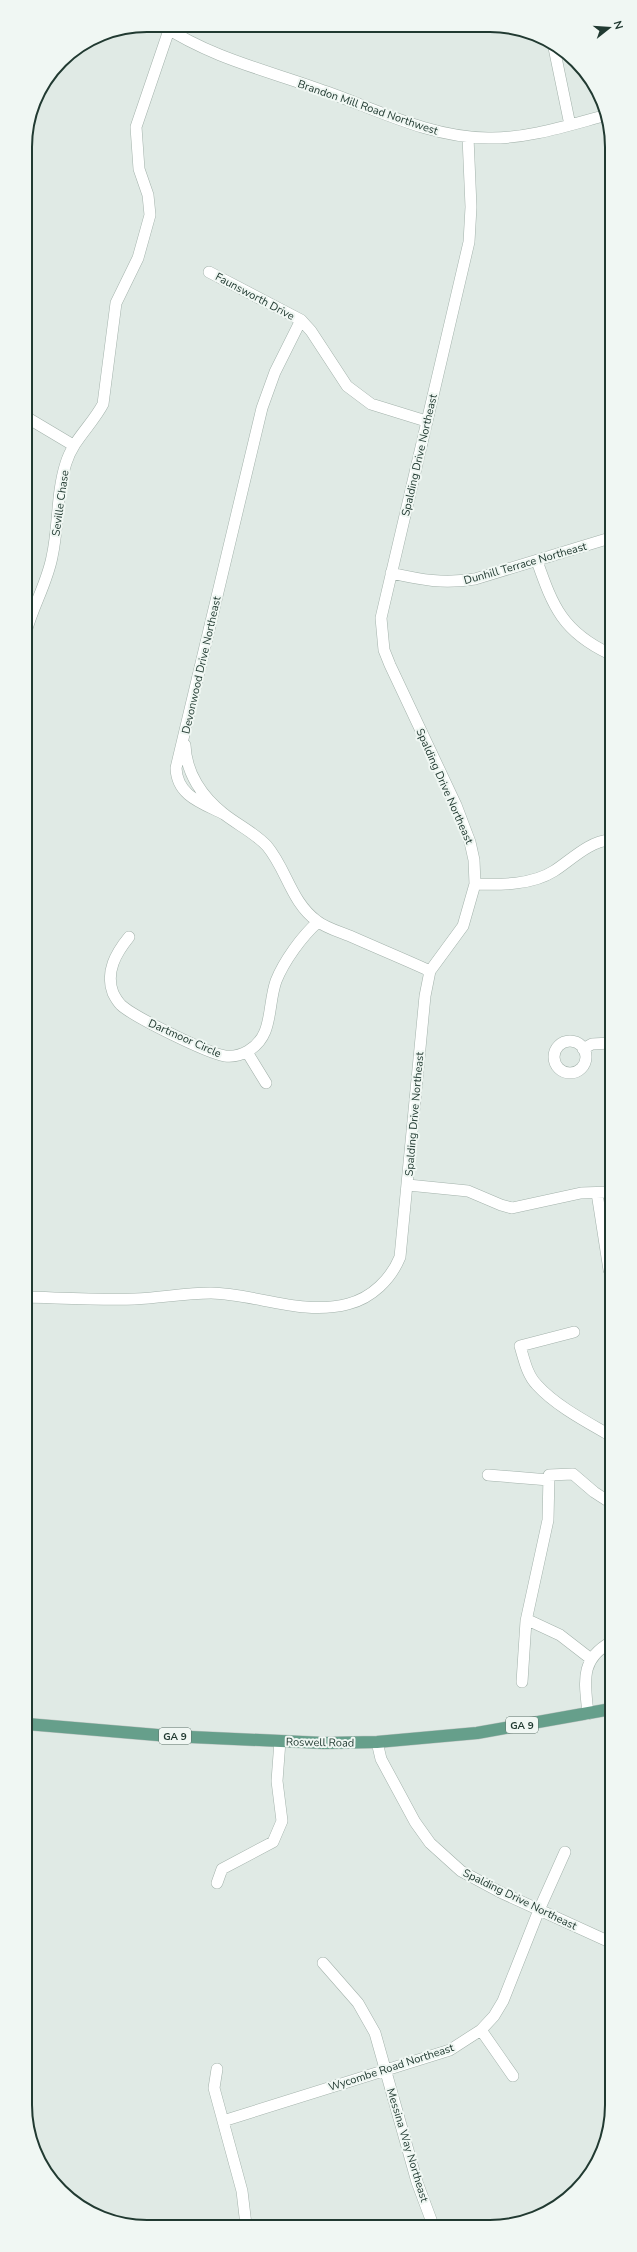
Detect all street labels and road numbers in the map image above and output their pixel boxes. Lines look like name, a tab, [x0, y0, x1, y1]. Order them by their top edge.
street label: Brandon Mill Road Northwest	[296, 76, 440, 139]
street label: Faunsworth Drive	[212, 269, 297, 324]
street label: Spalding Drive Northeast	[398, 392, 441, 518]
street label: Seville Chase	[48, 469, 73, 537]
street label: Dunhill Terrace Northeast	[462, 539, 588, 588]
street label: Devonwood Drive Northeast	[178, 595, 225, 735]
street label: Spalding Drive Northeast	[412, 726, 477, 846]
street label: Dartmoor Circle	[146, 1016, 224, 1061]
street label: Spalding Drive Northeast	[402, 1051, 427, 1177]
road number: GA 9	[506, 1717, 538, 1733]
road number: GA 9	[159, 1728, 191, 1744]
street label: Roswell Road	[286, 1734, 354, 1751]
street label: Spalding Drive Northeast	[460, 1865, 579, 1934]
street label: Wycombe Road Northeast	[327, 2040, 456, 2095]
street label: Messina Way Northeast	[383, 2086, 432, 2204]

